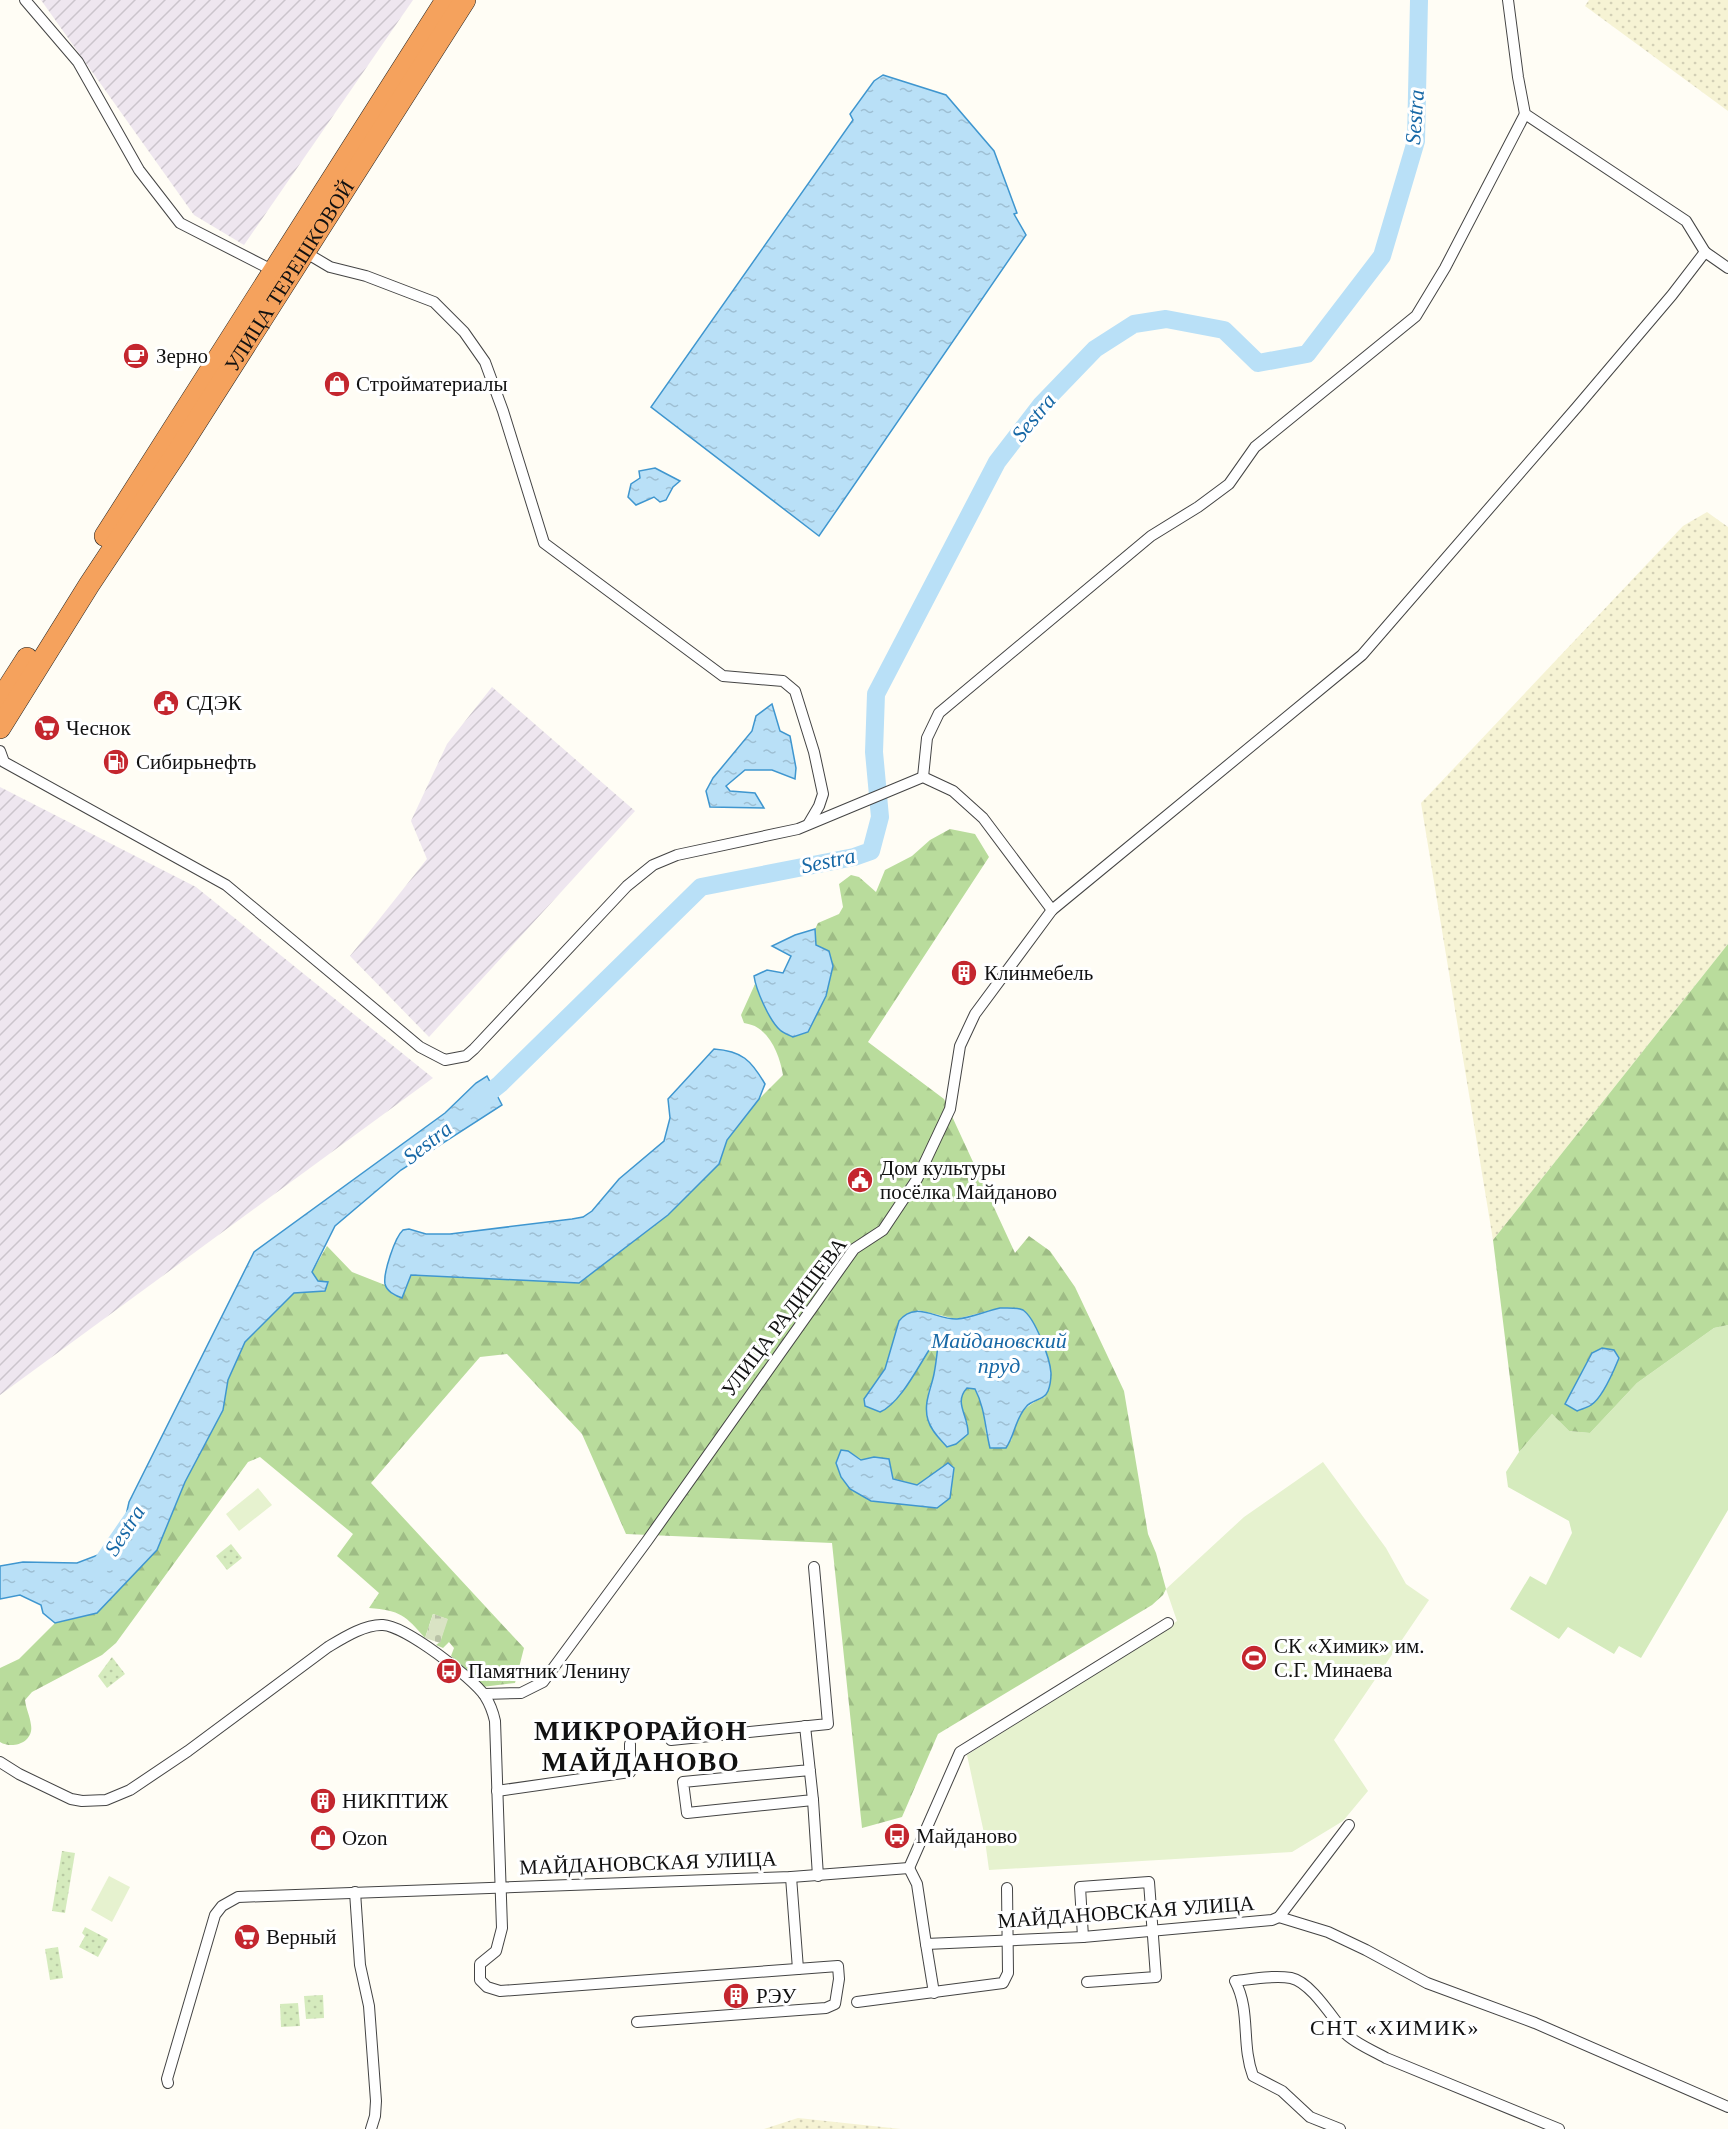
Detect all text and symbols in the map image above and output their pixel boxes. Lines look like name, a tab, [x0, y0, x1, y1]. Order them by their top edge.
water label: Sestra	[1400, 89, 1429, 145]
street label: УЛИЦА ТЕРЕШКОВОЙ	[220, 176, 359, 376]
cafe icon: Зерно	[121, 341, 151, 371]
place label: Зерно	[156, 344, 208, 368]
shop icon: Стройматериалы	[322, 369, 352, 399]
place label: Стройматериалы	[356, 372, 508, 396]
water label: Sestra	[1006, 388, 1061, 446]
public building icon: СДЭК	[151, 688, 181, 718]
place label: СДЭК	[186, 691, 243, 715]
supermarket icon: Чеснок	[32, 713, 62, 743]
place label: Чеснок	[66, 716, 132, 740]
fuel station icon: Сибирьнефть	[101, 747, 131, 777]
place label: Сибирьнефть	[136, 750, 256, 774]
water label: Sestra	[799, 843, 858, 878]
building icon: Клинмебель	[949, 958, 979, 988]
place label: Клинмебель	[984, 961, 1093, 985]
water label: Sestra	[398, 1116, 457, 1169]
place label: Дом культуры посёлка Майданово	[880, 1156, 1057, 1204]
public building icon: Дом культуры посёлка Майданово	[845, 1165, 875, 1195]
street label: УЛИЦА РАДИЩЕВА	[716, 1232, 852, 1401]
water label: Майдановский пруд	[930, 1328, 1067, 1378]
water label: Sestra	[99, 1500, 150, 1560]
place label: СК «Химик» им. С.Г. Минаева	[1274, 1634, 1424, 1682]
sports icon: СК «Химик» им. С.Г. Минаева	[1239, 1643, 1269, 1673]
bus stop icon: Памятник Ленину	[434, 1656, 464, 1686]
place label: Памятник Ленину	[468, 1659, 631, 1683]
district label: МИКРОРАЙОН МАЙДАНОВО	[534, 1716, 748, 1777]
building icon: НИКПТИЖ	[308, 1786, 338, 1816]
place label: НИКПТИЖ	[342, 1789, 448, 1813]
bus stop icon: Майданово	[882, 1821, 912, 1851]
shop icon: Ozon	[308, 1823, 338, 1853]
place label: Майданово	[916, 1824, 1017, 1848]
place label: Ozon	[342, 1826, 388, 1850]
street label: МАЙДАНОВСКАЯ УЛИЦА	[519, 1846, 778, 1879]
street label: МАЙДАНОВСКАЯ УЛИЦА	[997, 1891, 1256, 1933]
supermarket icon: Верный	[232, 1922, 262, 1952]
place label: Верный	[266, 1925, 336, 1949]
building icon: РЭУ	[721, 1981, 751, 2011]
place label: РЭУ	[756, 1984, 797, 2008]
district label: СНТ «ХИМИК»	[1310, 2015, 1480, 2040]

